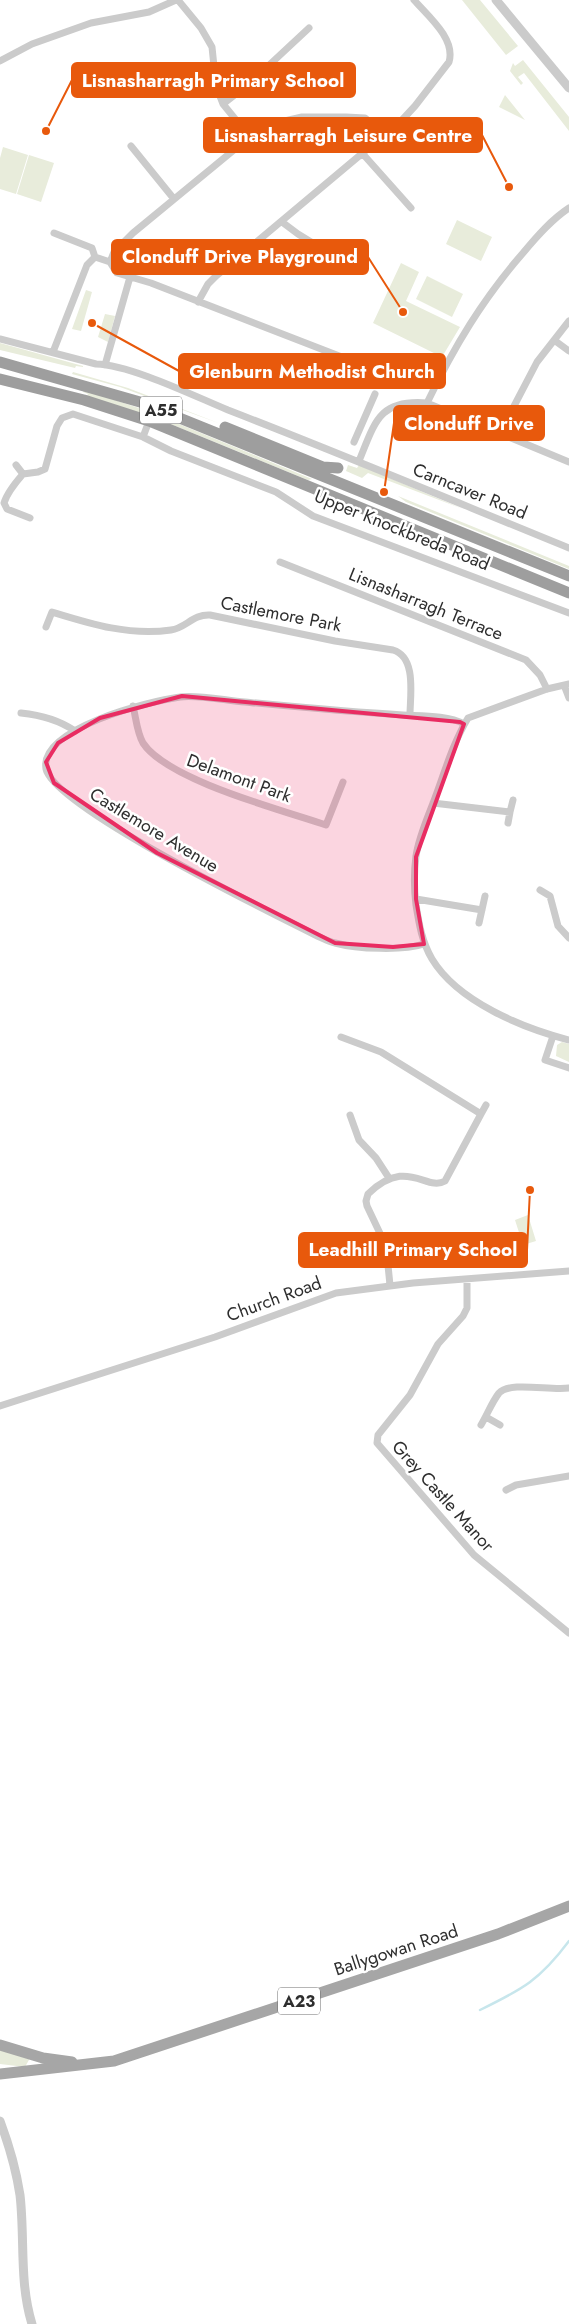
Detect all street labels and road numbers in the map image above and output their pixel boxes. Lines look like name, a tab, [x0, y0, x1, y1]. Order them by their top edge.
road number: A55	[140, 396, 182, 424]
street label: Carncaver Road	[409, 456, 531, 526]
street label: Upper Knockbreda Road	[310, 483, 494, 577]
street label: Lisnasharragh Terrace	[345, 561, 507, 647]
street label: Castlemore Park	[218, 590, 344, 638]
street label: Delamont Park	[183, 747, 295, 809]
street label: Castlemore Avenue	[85, 781, 223, 879]
street label: Church Road	[223, 1270, 325, 1328]
street label: Grey Castle Manor	[386, 1434, 501, 1558]
street label: Ballygowan Road	[331, 1918, 461, 1982]
road number: A23	[278, 1988, 320, 2014]

